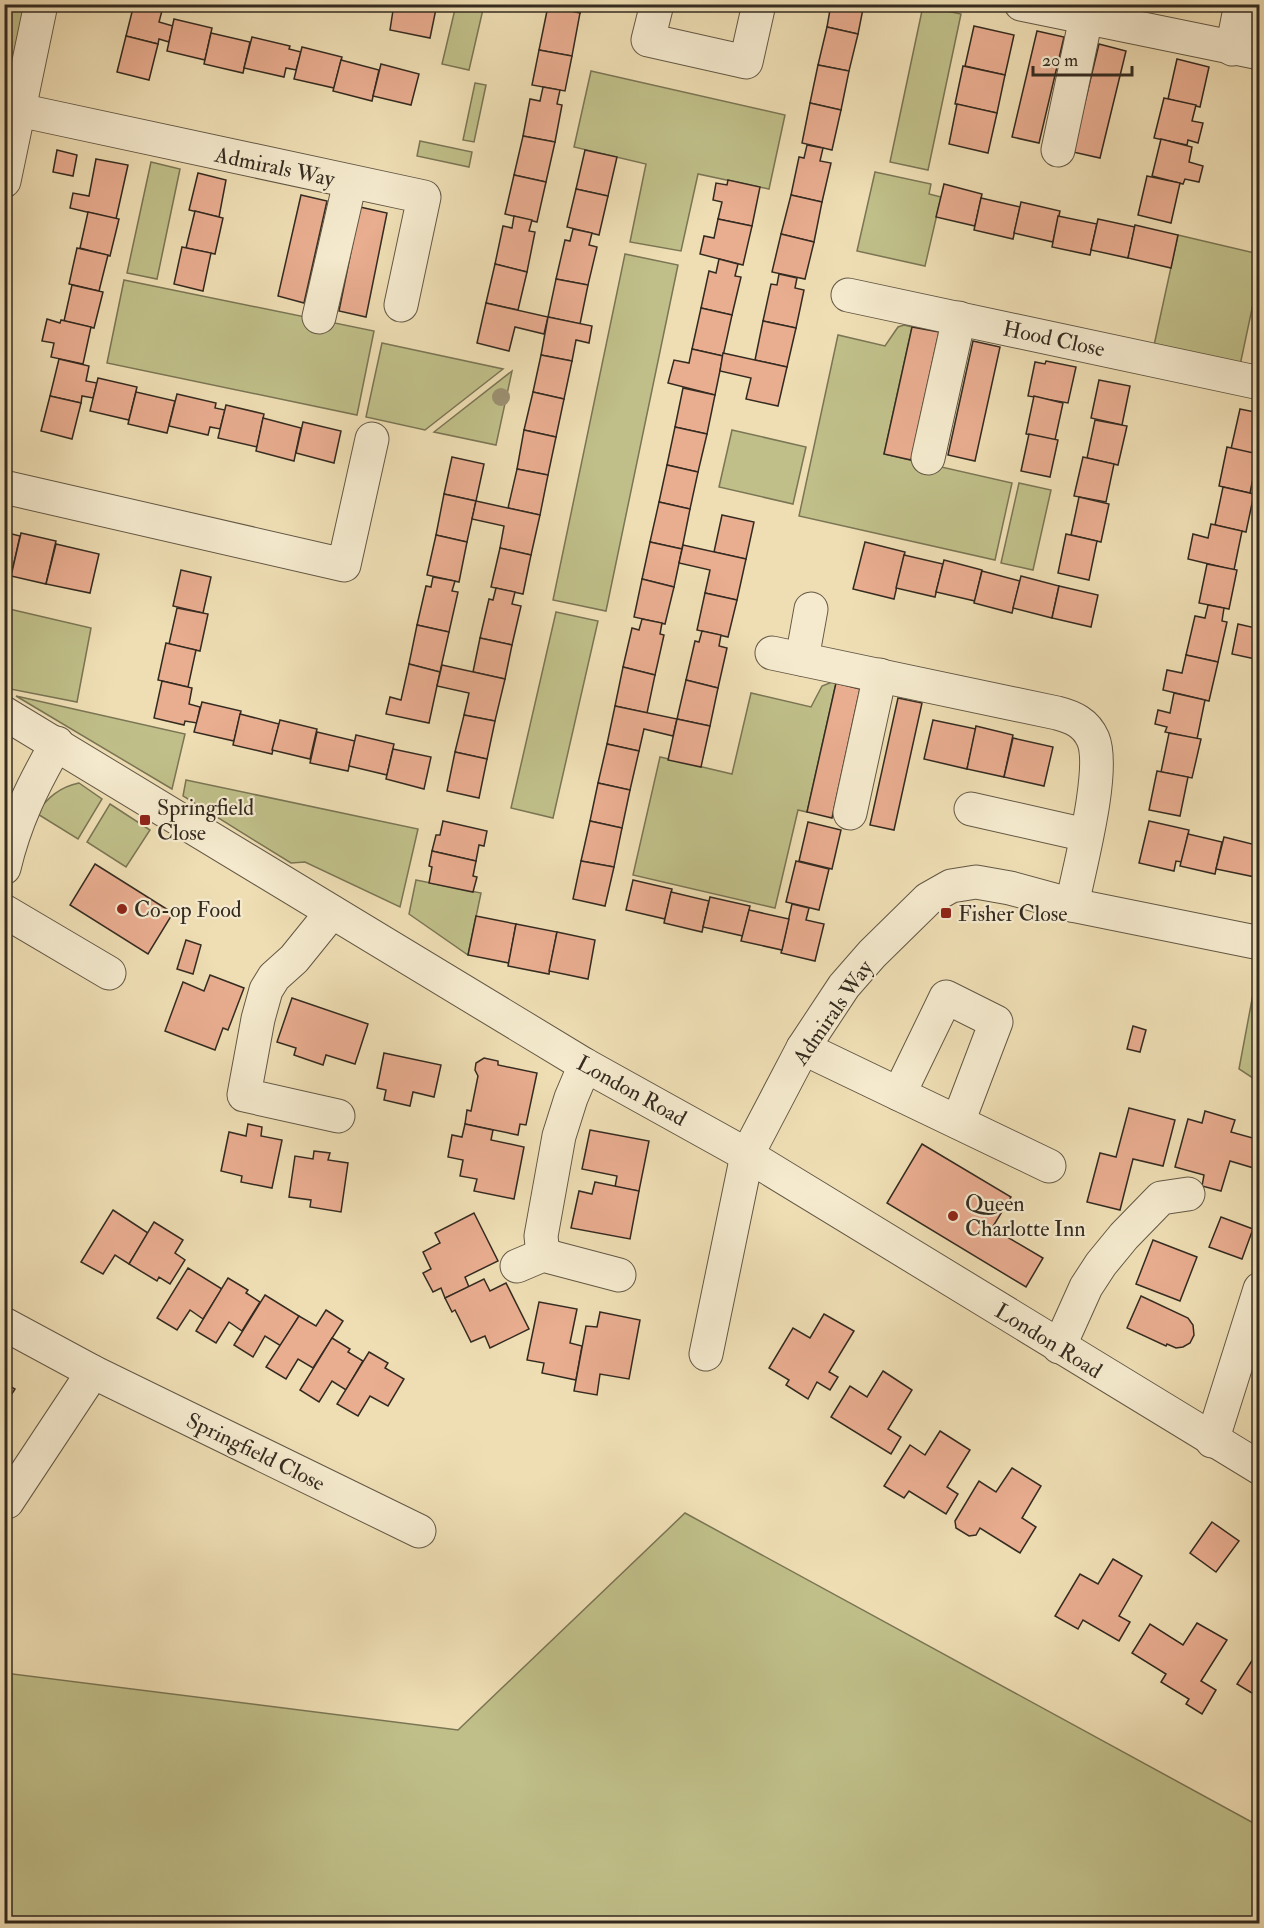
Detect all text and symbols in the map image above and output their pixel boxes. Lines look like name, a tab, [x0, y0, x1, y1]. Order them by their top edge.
scale bar	[1033, 39, 1132, 77]
text: 20 m	[1042, 49, 1078, 72]
street label: Admirals Way	[211, 140, 338, 193]
street label: Hood Close	[1000, 315, 1107, 363]
place label: Springfield Close	[157, 794, 254, 847]
marker: Springfield Close	[138, 813, 152, 827]
place label: Co-op Food	[134, 896, 242, 925]
place label: Fisher Close	[958, 900, 1067, 928]
marker: Co-op Food	[115, 902, 129, 916]
marker: Fisher Close	[939, 906, 953, 920]
street label: Admirals Way	[786, 954, 879, 1071]
street label: London Road	[572, 1049, 691, 1133]
place label: Queen Charlotte Inn	[965, 1190, 1086, 1243]
marker: Queen Charlotte Inn	[946, 1209, 960, 1223]
street label: London Road	[990, 1297, 1107, 1385]
street label: Springfield Close	[181, 1406, 329, 1498]

